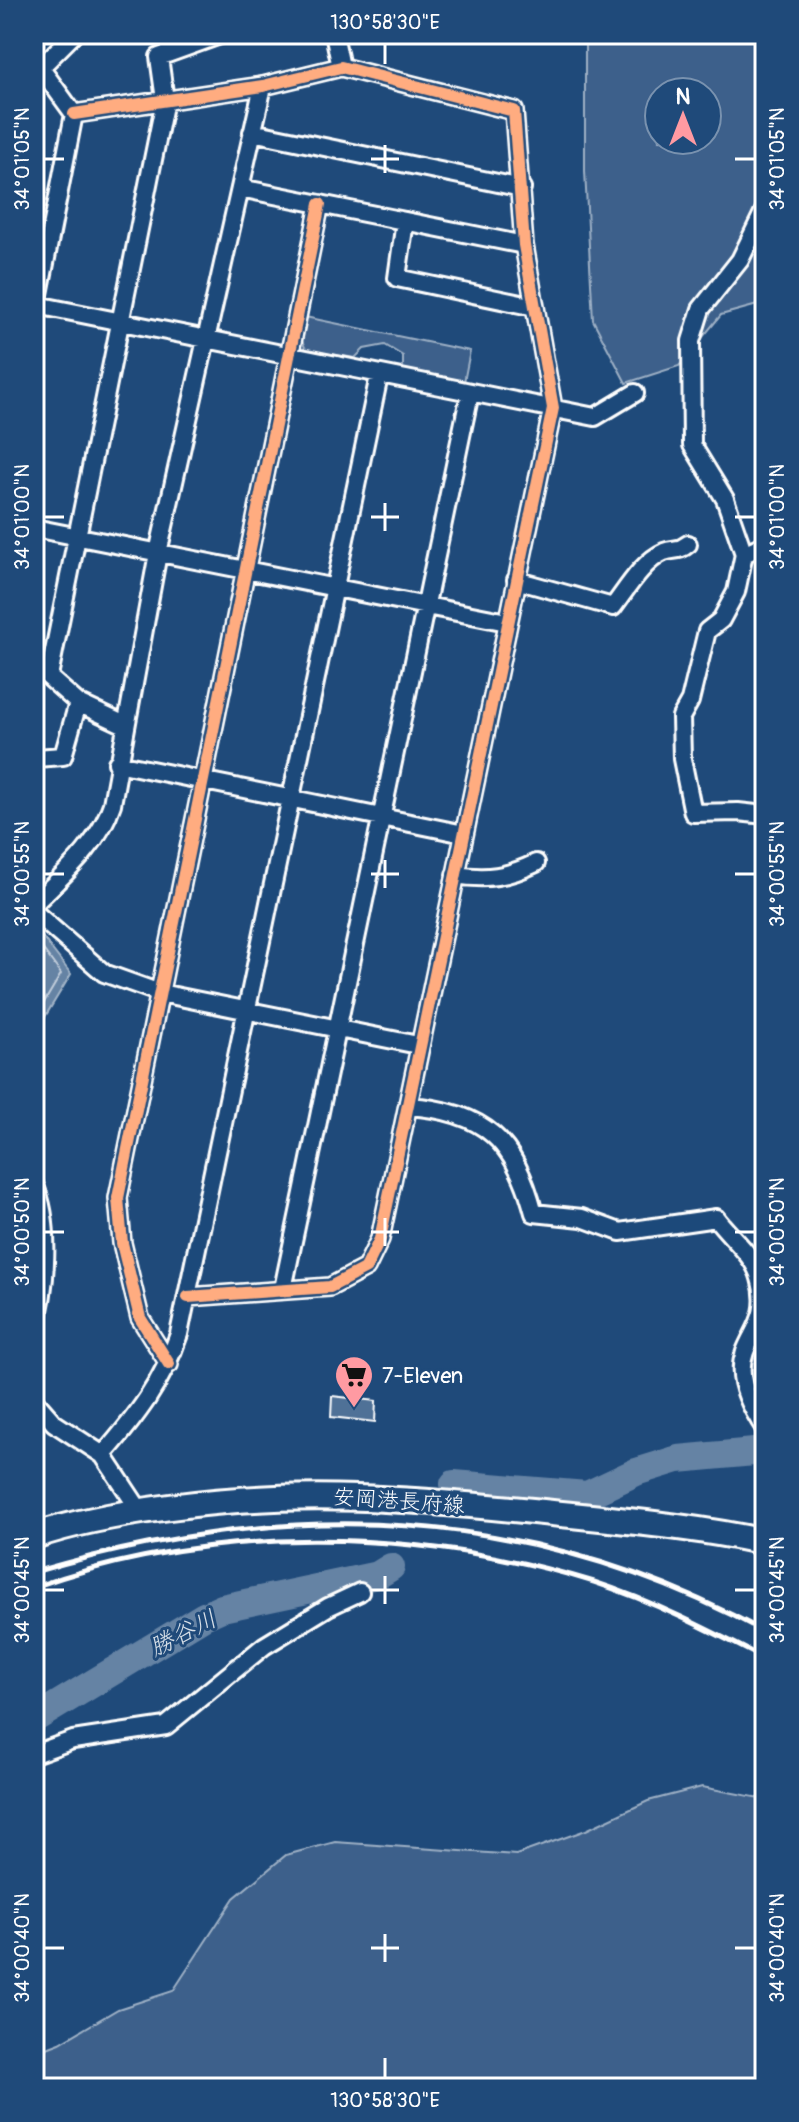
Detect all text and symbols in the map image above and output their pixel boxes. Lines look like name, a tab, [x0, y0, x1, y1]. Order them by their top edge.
text: 130°58'30"E	[330, 10, 440, 35]
north arrow	[643, 76, 723, 156]
text: N	[676, 83, 691, 111]
text: 34°01'05"N	[10, 107, 35, 211]
text: 34°01'05"N	[765, 107, 790, 211]
text: 34°01'00"N	[10, 464, 35, 570]
text: 34°01'00"N	[765, 464, 790, 570]
text: 34°00'55"N	[10, 821, 35, 927]
text: 34°00'55"N	[765, 821, 790, 927]
text: 34°00'50"N	[10, 1178, 35, 1286]
text: 34°00'50"N	[765, 1178, 790, 1286]
supermarket icon: 7-Eleven	[333, 1354, 375, 1409]
place label: 7-Eleven	[382, 1362, 463, 1390]
street label: 安岡港長府線	[332, 1482, 466, 1520]
text: 34°00'45"N	[10, 1537, 35, 1643]
text: 34°00'45"N	[765, 1537, 790, 1643]
water label: 勝谷川	[145, 1604, 222, 1663]
text: 34°00'40"N	[10, 1893, 35, 2003]
text: 34°00'40"N	[765, 1893, 790, 2003]
text: 130°58'30"E	[330, 2088, 440, 2113]

